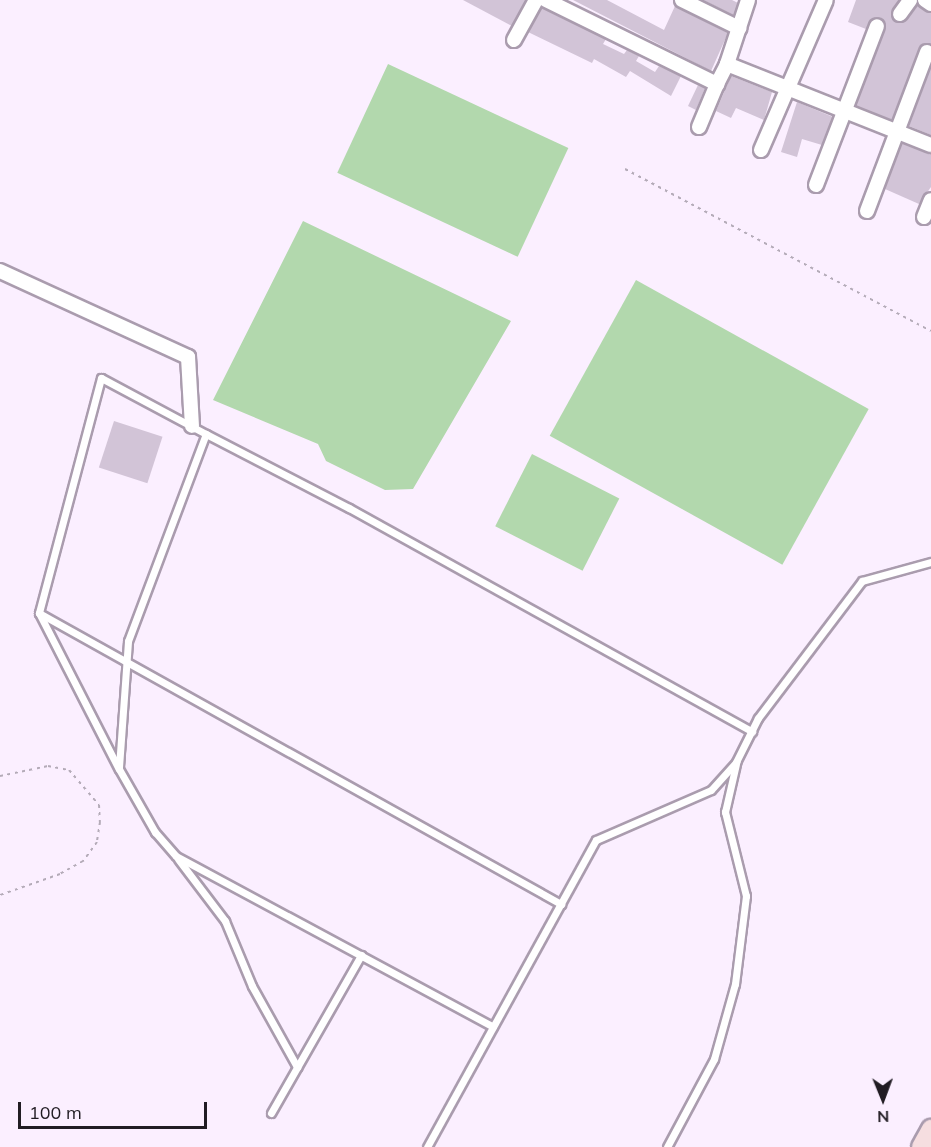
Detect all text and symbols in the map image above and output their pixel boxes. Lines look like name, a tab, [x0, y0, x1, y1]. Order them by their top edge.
north arrow	[853, 1069, 913, 1129]
scale bar	[21, 1090, 210, 1128]
text: 100 m	[29, 1101, 82, 1124]
text: N	[877, 1107, 890, 1127]

